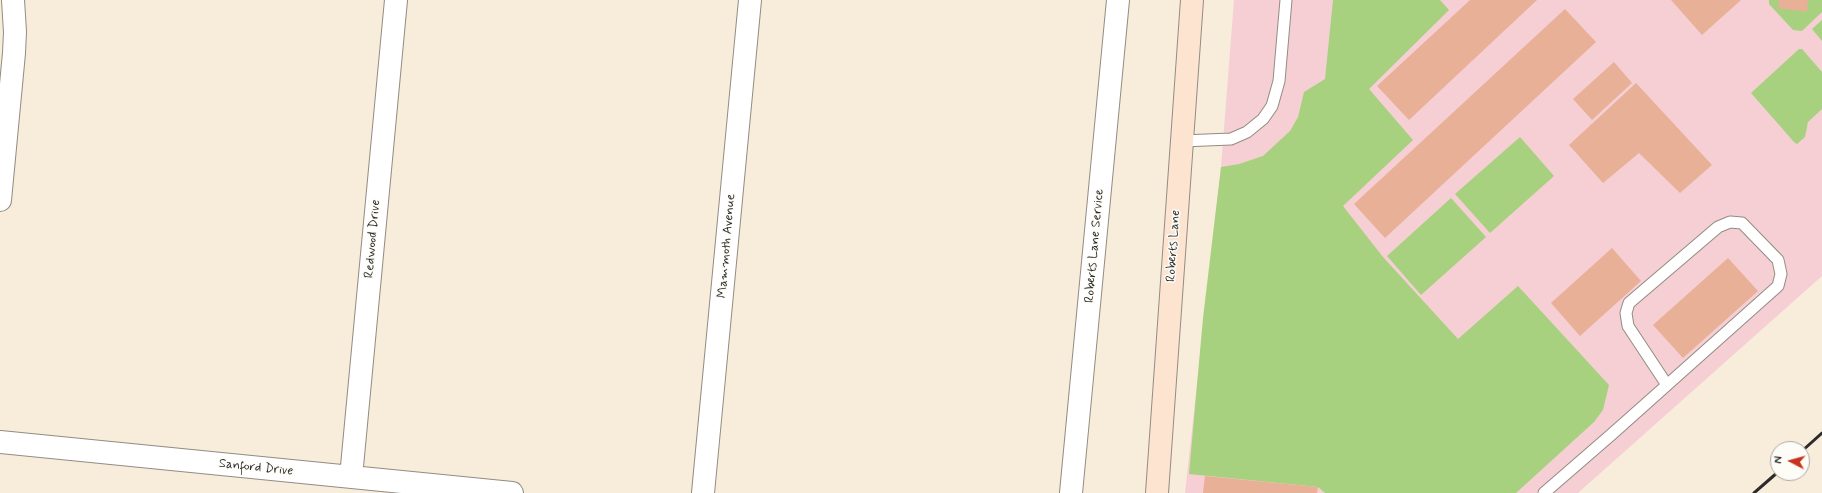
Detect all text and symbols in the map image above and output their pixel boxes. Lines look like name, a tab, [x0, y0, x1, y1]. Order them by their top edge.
street label: Roberts Lane Service	[1082, 188, 1108, 304]
street label: Mammoth Avenue	[715, 193, 739, 299]
street label: Redwood Drive	[362, 199, 384, 279]
street label: Roberts Lane	[1164, 209, 1184, 283]
north arrow	[1770, 441, 1810, 481]
text: N	[1772, 455, 1786, 464]
street label: Sanford Drive	[218, 456, 294, 480]

